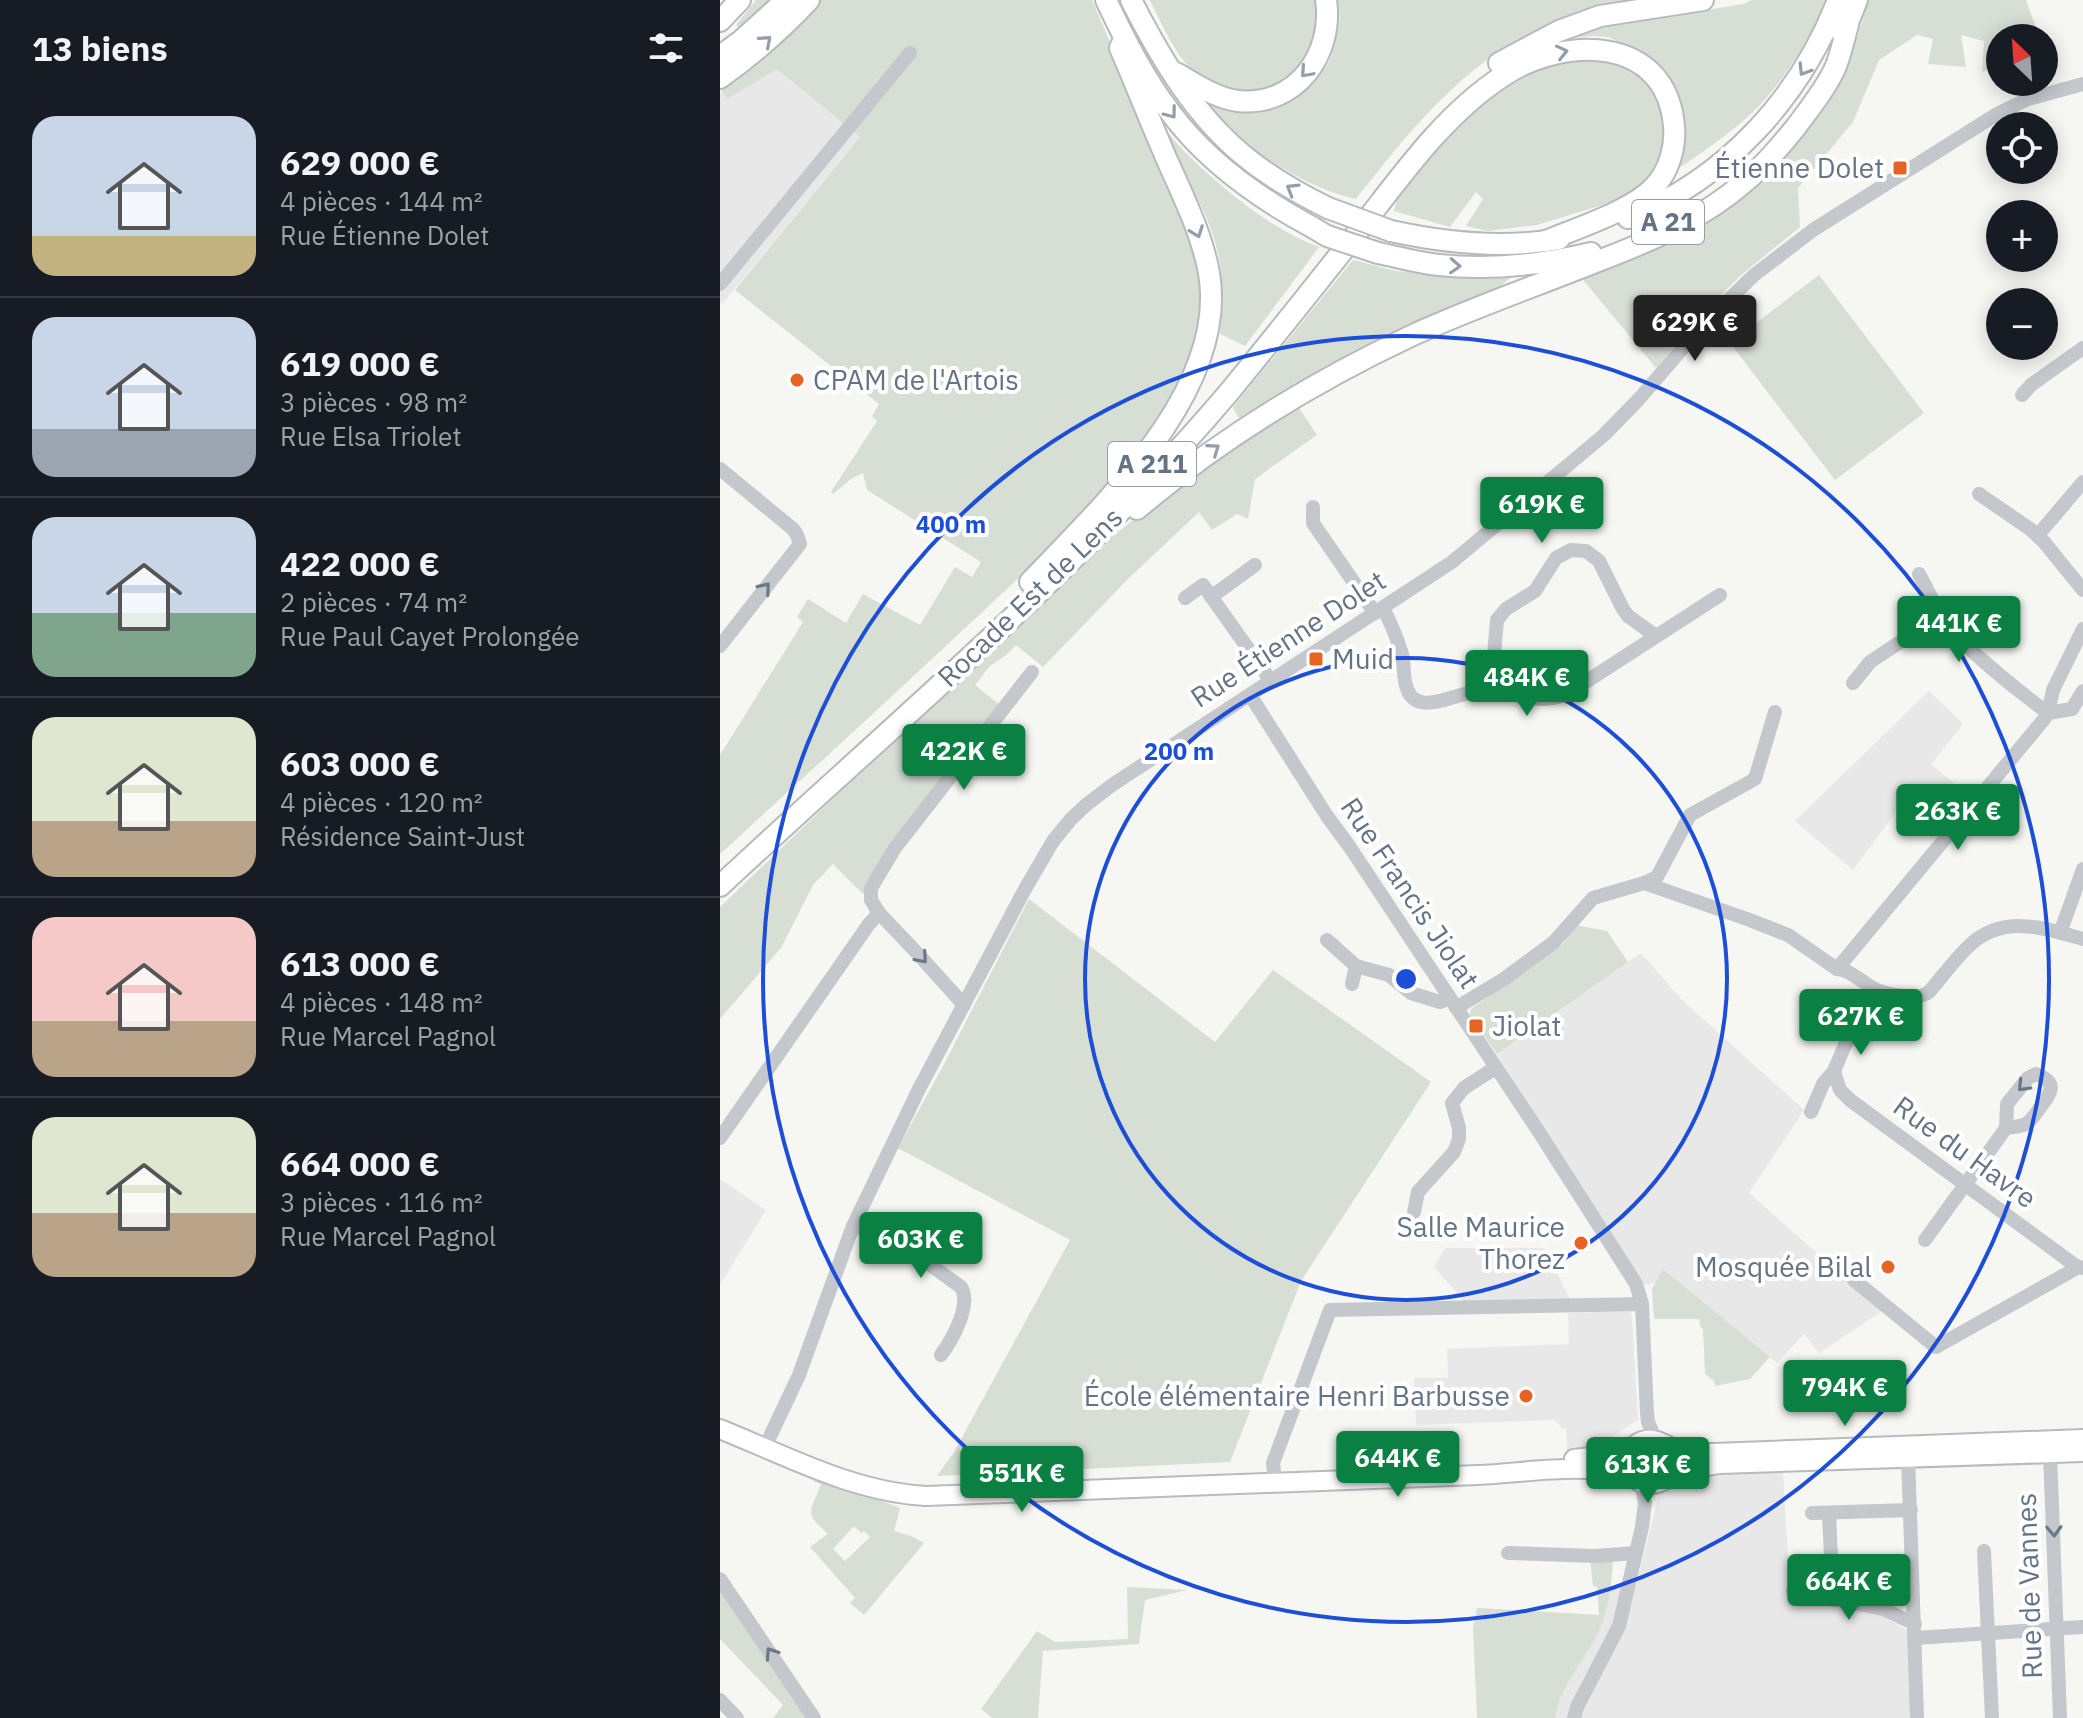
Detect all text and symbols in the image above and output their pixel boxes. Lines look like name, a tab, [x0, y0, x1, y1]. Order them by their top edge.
north arrow	[1986, 24, 2058, 96]
map controls	[1986, 24, 2058, 360]
text: 13 biens	[32, 26, 168, 70]
icon: filters	[644, 26, 688, 70]
one-way arrow	[757, 36, 772, 51]
one-way arrow	[1555, 44, 1568, 61]
one-way arrow	[1798, 61, 1813, 76]
one-way arrow	[1302, 62, 1316, 77]
one-way arrow	[1161, 104, 1176, 118]
button: locate	[1986, 112, 2058, 184]
text: 629 000 €	[280, 140, 440, 184]
icon: home	[96, 148, 192, 244]
place label: Étienne Dolet	[1714, 149, 1884, 186]
marker: Étienne Dolet	[1891, 159, 1909, 177]
one-way arrow	[1286, 183, 1301, 199]
text: 4 pièces · 144 m²	[280, 184, 483, 218]
road number: A 21	[1632, 200, 1704, 244]
button: +	[1986, 200, 2058, 272]
text: Rue Étienne Dolet	[280, 218, 489, 252]
one-way arrow	[1187, 224, 1204, 238]
one-way arrow	[1449, 257, 1462, 274]
button: −	[1986, 288, 2058, 360]
pin: 629K €	[1630, 295, 1760, 363]
text: 629K €	[1651, 304, 1739, 338]
text: 619 000 €	[280, 341, 440, 385]
icon: home	[96, 349, 192, 445]
place label: CPAM de l'Artois	[813, 361, 1019, 398]
marker: CPAM de l'Artois	[788, 371, 806, 389]
text: 3 pièces · 98 m²	[280, 385, 467, 419]
text: Rue Elsa Triolet	[280, 419, 462, 453]
road number: A 211	[1108, 442, 1196, 486]
one-way arrow	[1206, 444, 1220, 459]
pin: 619K €	[1477, 477, 1607, 545]
text: 619K €	[1498, 486, 1586, 520]
street label: Rocade Est de Lens	[929, 499, 1130, 695]
text: 400 m	[916, 508, 986, 540]
text: 422 000 €	[280, 541, 440, 585]
icon: home	[96, 549, 192, 645]
street label: Rue Étienne Dolet	[1183, 562, 1392, 715]
one-way arrow	[755, 583, 770, 597]
text: 2 pièces · 74 m²	[280, 585, 467, 619]
pin: 441K €	[1894, 596, 2024, 664]
text: 441K €	[1915, 605, 2003, 639]
text: Rue Paul Cayet Prolongée	[280, 619, 579, 653]
place label: Muid	[1332, 640, 1394, 677]
marker: Muid	[1307, 650, 1325, 668]
pin: 484K €	[1462, 650, 1592, 718]
text: 484K €	[1483, 659, 1571, 693]
pin: 422K €	[899, 724, 1029, 792]
text: 422K €	[920, 733, 1008, 767]
text: 200 m	[1144, 735, 1214, 767]
text: 603 000 €	[280, 741, 440, 785]
icon: home	[96, 749, 192, 845]
pin: 263K €	[1893, 784, 2023, 852]
text: 4 pièces · 120 m²	[280, 785, 483, 819]
street label: Rue Francis Jiolat	[1333, 790, 1488, 995]
text: 263K €	[1914, 793, 2002, 827]
text: Résidence Saint-Just	[280, 819, 525, 853]
text: 613 000 €	[280, 941, 440, 985]
icon: home	[96, 949, 192, 1045]
one-way arrow	[912, 949, 927, 964]
centre of rings	[1392, 965, 1420, 993]
text: 4 pièces · 148 m²	[280, 985, 483, 1019]
pin: 627K €	[1796, 989, 1926, 1057]
text: 627K €	[1817, 998, 1905, 1032]
place label: Jiolat	[1492, 1007, 1561, 1044]
marker: Jiolat	[1467, 1017, 1485, 1035]
text: Rue Marcel Pagnol	[280, 1019, 496, 1053]
one-way arrow	[2018, 1077, 2032, 1091]
street label: Rue du Havre	[1886, 1087, 2044, 1216]
text: 664 000 €	[280, 1141, 440, 1185]
icon: home	[96, 1149, 192, 1245]
text: 3 pièces · 116 m²	[280, 1185, 483, 1219]
place label: Salle Maurice Thorez	[1397, 1208, 1565, 1277]
pin: 603K €	[856, 1212, 986, 1280]
text: Rue Marcel Pagnol	[280, 1219, 496, 1253]
text: 603K €	[877, 1221, 965, 1255]
marker: Salle Maurice Thorez	[1572, 1234, 1590, 1252]
place label: Mosquée Bilal	[1695, 1248, 1872, 1285]
marker: Mosquée Bilal	[1879, 1258, 1897, 1276]
pin: 794K €	[1780, 1360, 1910, 1428]
text: 794K €	[1801, 1369, 1889, 1403]
place label: École élémentaire Henri Barbusse	[1084, 1377, 1510, 1414]
marker: École élémentaire Henri Barbusse	[1517, 1387, 1535, 1405]
pin: 644K €	[1333, 1431, 1463, 1499]
pin: 613K €	[1583, 1437, 1713, 1505]
text: 644K €	[1354, 1440, 1442, 1474]
pin: 551K €	[957, 1446, 1087, 1514]
text: 613K €	[1604, 1446, 1692, 1480]
text: 551K €	[978, 1455, 1066, 1489]
street label: Rue de Vannes	[2007, 1492, 2050, 1680]
one-way arrow	[2045, 1525, 2062, 1538]
pin: 664K €	[1784, 1554, 1914, 1622]
text: 664K €	[1805, 1563, 1893, 1597]
one-way arrow	[766, 1648, 781, 1662]

